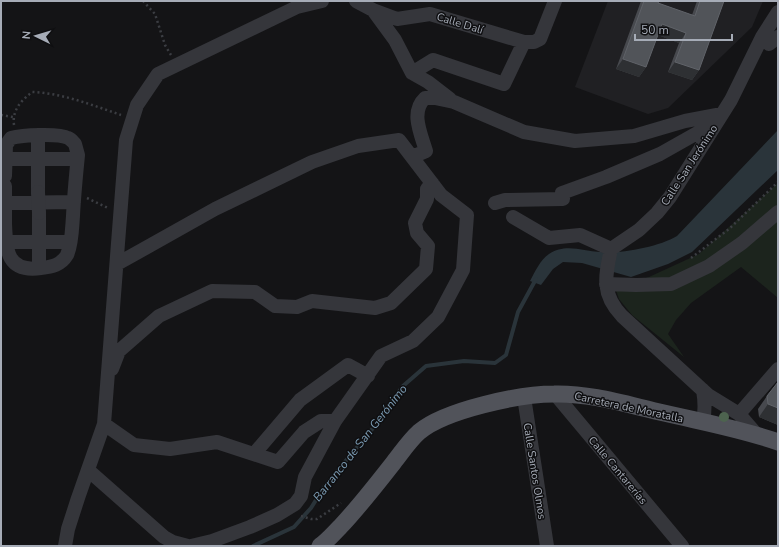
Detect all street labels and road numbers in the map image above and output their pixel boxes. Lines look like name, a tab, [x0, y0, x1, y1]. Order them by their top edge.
street label: Calle Dalí	[435, 9, 486, 38]
street label: Calle San Jerónimo	[658, 122, 721, 209]
street label: Carretera de Moratalla	[573, 389, 685, 426]
street label: Calle Santos Olmos	[519, 422, 550, 520]
street label: Calle Cantarerías	[585, 433, 651, 508]

